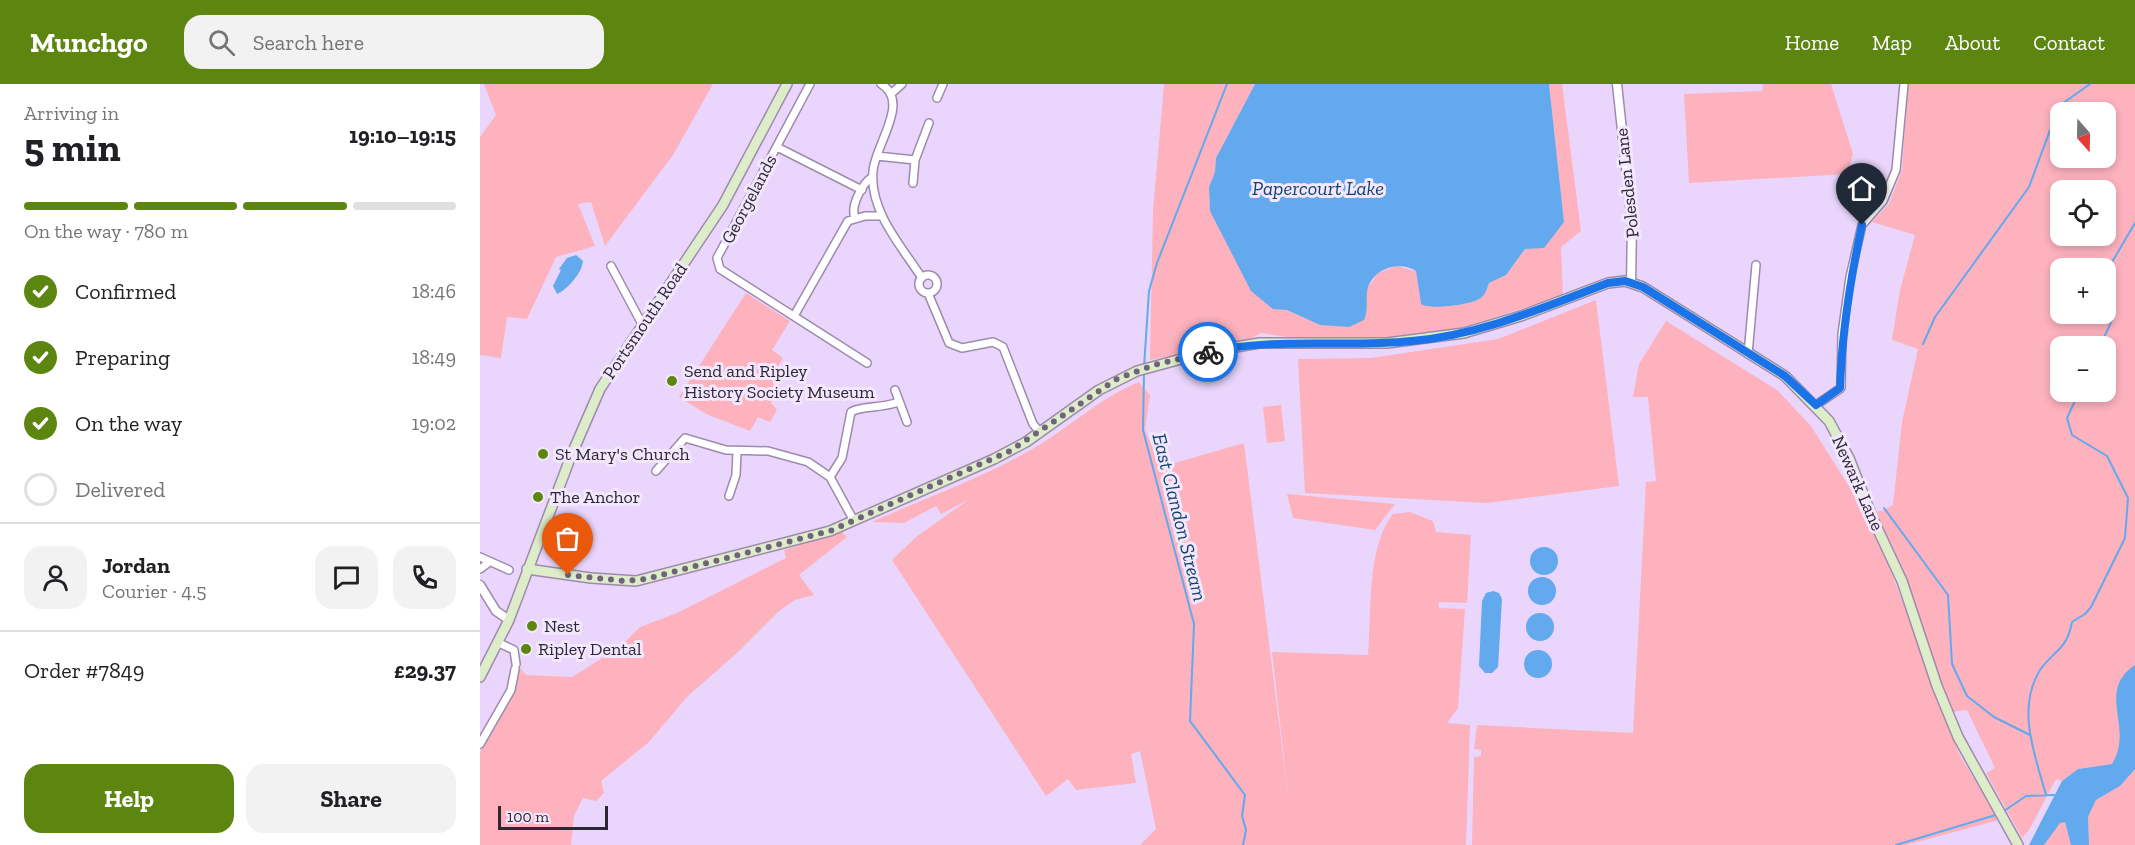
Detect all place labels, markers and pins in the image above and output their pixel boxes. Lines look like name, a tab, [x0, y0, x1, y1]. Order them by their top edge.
pin	[1836, 163, 1887, 225]
place label: Send and Ripley History Society Museum	[684, 360, 875, 403]
marker: Send and Ripley History Society Museum	[665, 374, 679, 388]
place label: St Mary's Church	[555, 443, 690, 465]
marker: St Mary's Church	[536, 447, 550, 461]
place label: The Anchor	[550, 486, 640, 508]
marker: The Anchor	[531, 490, 545, 504]
pin	[542, 513, 593, 575]
place label: Nest	[544, 615, 580, 637]
marker: Nest	[525, 619, 539, 633]
place label: Ripley Dental	[538, 638, 642, 660]
marker: Ripley Dental	[519, 642, 533, 656]

